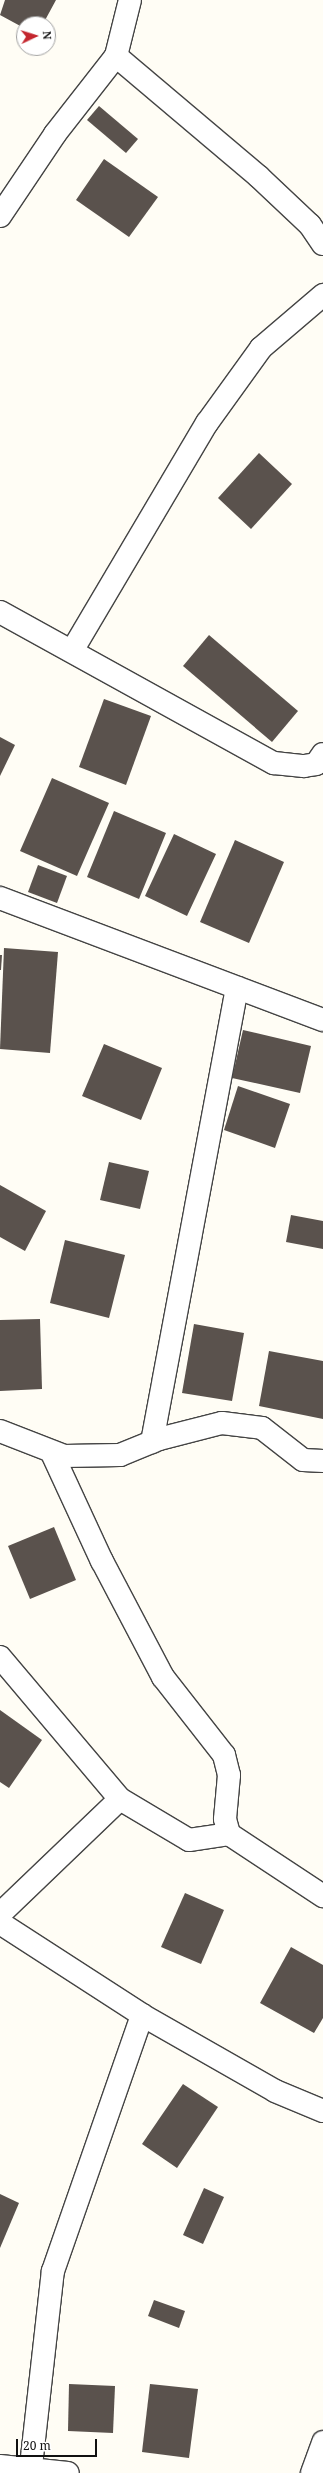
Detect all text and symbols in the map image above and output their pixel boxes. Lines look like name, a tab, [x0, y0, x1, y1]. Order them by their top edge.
north arrow	[16, 16, 56, 56]
text: N	[40, 30, 55, 40]
scale bar	[18, 2431, 99, 2457]
text: 20 m	[23, 2437, 51, 2454]

